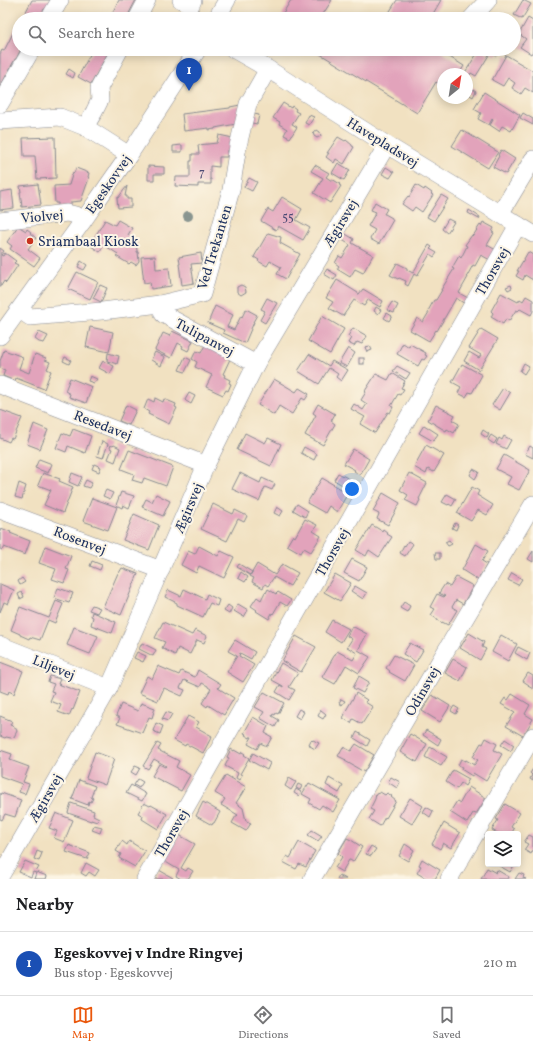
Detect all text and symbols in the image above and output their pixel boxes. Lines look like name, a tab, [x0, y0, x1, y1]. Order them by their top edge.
search box	[12, 12, 521, 56]
icon: search	[26, 23, 48, 45]
text: Search here	[58, 24, 135, 45]
pin: 1	[176, 58, 202, 91]
north arrow	[437, 68, 473, 104]
street label: Havepladsvej	[343, 114, 422, 173]
street label: Egeskovvej	[82, 151, 137, 218]
house number: 7	[199, 165, 205, 181]
street label: Ægirsvej	[319, 196, 363, 252]
street label: Ved Trekanten	[193, 203, 237, 292]
street label: Violvej	[20, 206, 64, 229]
house number: 55	[282, 210, 294, 226]
place label: Sriambaal Kiosk	[38, 233, 139, 252]
marker: Sriambaal Kiosk	[25, 236, 35, 246]
street label: Thorsvej	[472, 244, 515, 300]
street label: Tulipanvej	[171, 315, 237, 362]
street label: Resedavej	[71, 407, 134, 446]
your location	[342, 479, 362, 499]
street label: Ægirsvej	[170, 480, 209, 537]
street label: Rosenvej	[50, 523, 109, 560]
street label: Thorsvej	[312, 525, 355, 581]
street label: Liljevej	[29, 651, 78, 686]
street label: Odinsvej	[402, 664, 445, 720]
street label: Ægirsvej	[25, 771, 68, 827]
street label: Thorsvej	[151, 806, 194, 862]
map controls	[485, 831, 521, 867]
button: layers	[485, 831, 521, 867]
text: Nearby	[16, 894, 74, 917]
text: Egeskovvej v Indre Ringvej	[54, 944, 243, 965]
text: 1	[26, 955, 32, 973]
text: 210 m	[483, 955, 517, 973]
text: Bus stop · Egeskovvej	[54, 965, 173, 983]
tab: Map	[72, 1004, 94, 1043]
tab: Directions	[238, 1004, 289, 1043]
tab: Saved	[433, 1004, 461, 1043]

